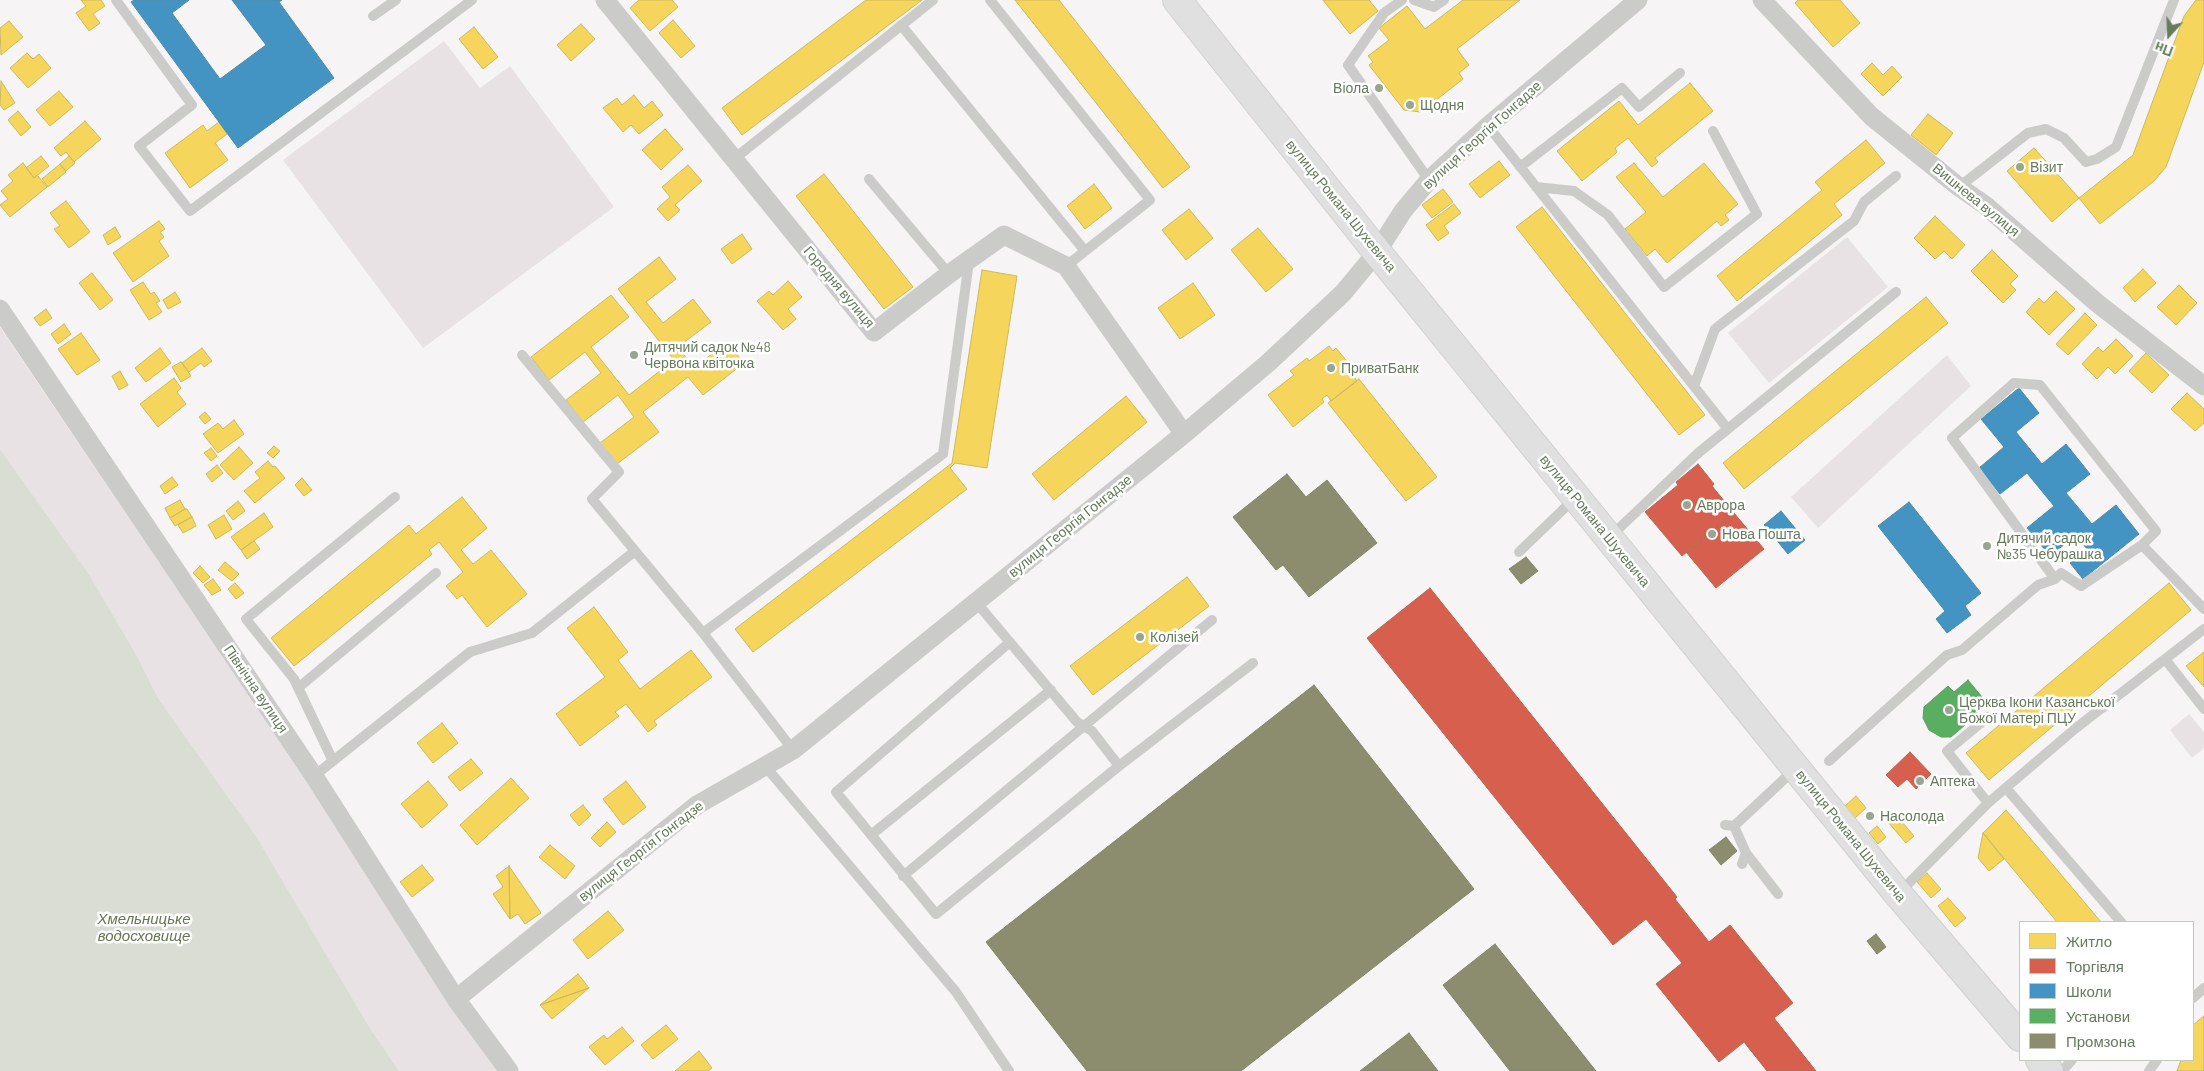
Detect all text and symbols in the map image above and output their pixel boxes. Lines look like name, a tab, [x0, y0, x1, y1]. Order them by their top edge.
north arrow	[2144, 10, 2194, 60]
text: Пн	[2152, 38, 2175, 61]
street label: вулиця Георгія Гонгадзе	[1419, 77, 1545, 193]
place label: Віола	[1333, 80, 1369, 96]
marker: Віола	[1373, 82, 1385, 94]
place label: Щодня	[1420, 97, 1464, 113]
marker: Щодня	[1404, 99, 1416, 111]
street label: вулиця Романа Шухевича	[1282, 137, 1400, 275]
place label: Візит	[2030, 159, 2063, 175]
street label: Вишнева вулиця	[1929, 160, 2023, 240]
marker: Візит	[2014, 161, 2026, 173]
street label: Городня вулиця	[800, 243, 878, 331]
place label: Дитячий садок №48 Червона квіточка	[644, 339, 771, 372]
marker: Дитячий садок №48 Червона квіточка	[628, 349, 640, 361]
place label: ПриватБанк	[1341, 360, 1419, 376]
marker: ПриватБанк	[1325, 362, 1337, 374]
street label: вулиця Романа Шухевича	[1536, 452, 1654, 590]
street label: вулиця Георгія Гонгадзе	[1005, 471, 1135, 581]
place label: Аврора	[1697, 497, 1745, 513]
marker: Аврора	[1681, 499, 1693, 511]
place label: Нова Пошта	[1722, 526, 1801, 542]
marker: Нова Пошта	[1706, 528, 1718, 540]
place label: Дитячий садок №35 Чебурашка	[1997, 530, 2102, 562]
marker: Дитячий садок №35 Чебурашка	[1981, 540, 1993, 552]
place label: Колізей	[1150, 629, 1199, 645]
marker: Колізей	[1134, 631, 1146, 643]
street label: Північна вулиця	[220, 642, 292, 736]
place label: Церква Ікони Казанської Божої Матері ПЦУ	[1959, 694, 2115, 726]
marker: Церква Ікони Казанської Божої Матері ПЦУ	[1943, 704, 1955, 716]
street label: вулиця Романа Шухевича	[1792, 767, 1910, 905]
place label: Аптека	[1930, 773, 1975, 789]
marker: Аптека	[1914, 775, 1926, 787]
street label: вулиця Георгія Гонгадзе	[575, 797, 707, 905]
place label: Насолода	[1880, 808, 1944, 824]
marker: Насолода	[1864, 810, 1876, 822]
water label: Хмельницьке водосховище	[98, 910, 190, 945]
legend	[2019, 921, 2194, 1061]
text: Житло	[2066, 932, 2112, 950]
text: Торгівля	[2066, 957, 2124, 975]
text: Школи	[2066, 982, 2112, 1000]
text: Установи	[2066, 1007, 2130, 1025]
text: Промзона	[2066, 1032, 2135, 1050]

